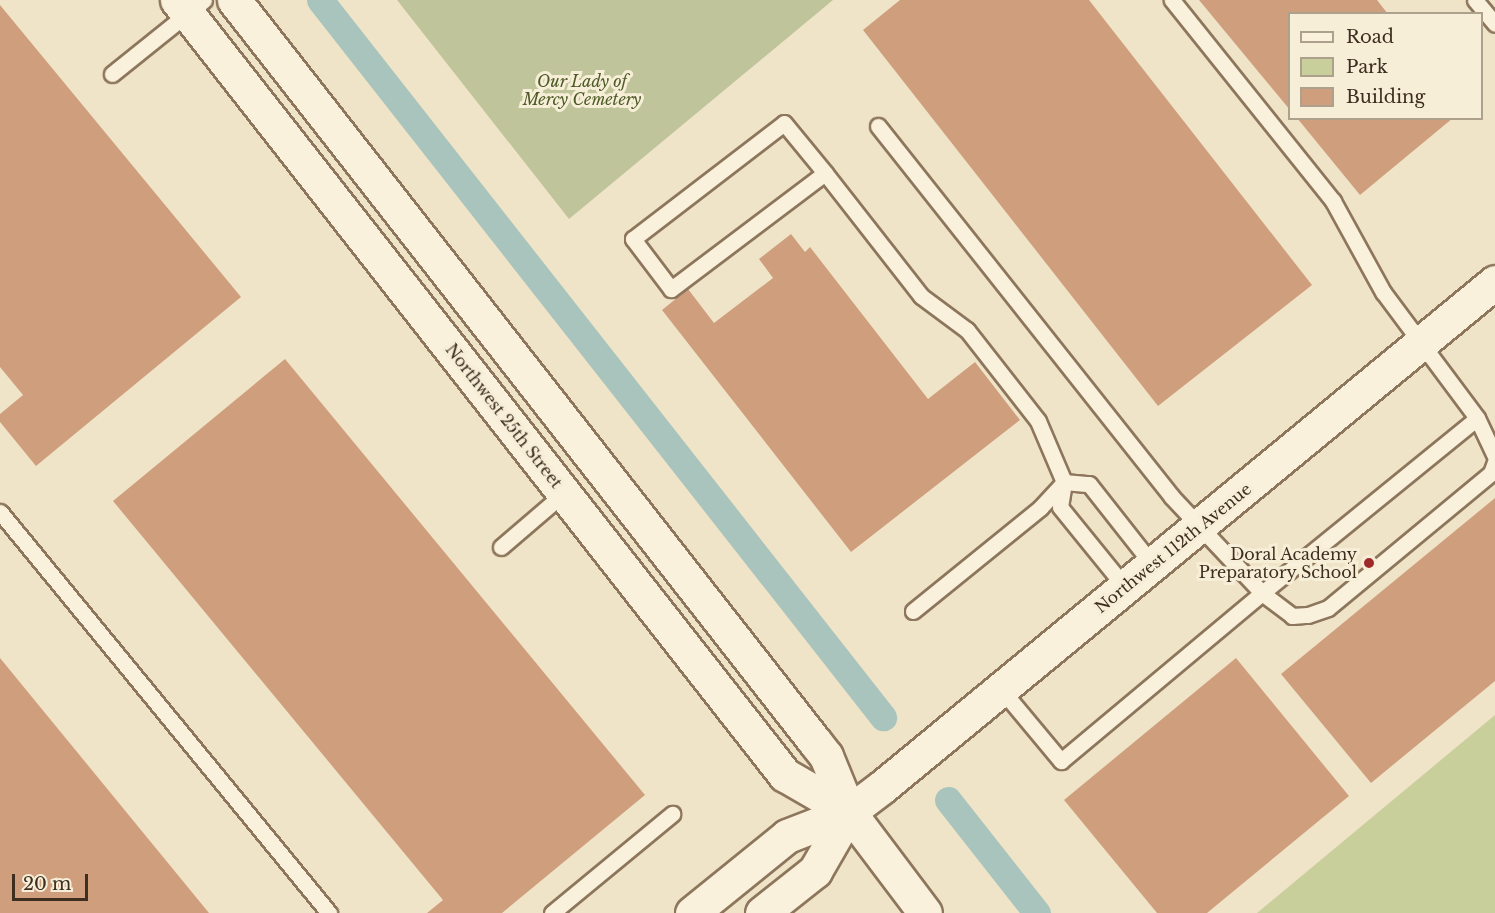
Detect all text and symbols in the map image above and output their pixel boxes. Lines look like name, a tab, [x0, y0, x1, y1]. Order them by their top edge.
legend	[1288, 12, 1483, 120]
text: Road	[1346, 26, 1394, 48]
text: Park	[1346, 56, 1388, 78]
park label: Our Lady of Mercy Cemetery	[523, 71, 641, 109]
text: Building	[1346, 86, 1425, 108]
street label: Northwest 25th Street	[442, 340, 566, 492]
street label: Northwest 112th Avenue	[1091, 479, 1255, 617]
place label: Doral Academy Preparatory School	[1198, 544, 1357, 582]
marker: Doral Academy Preparatory School	[1362, 556, 1376, 570]
scale bar	[15, 862, 92, 900]
text: 20 m	[23, 873, 71, 895]

